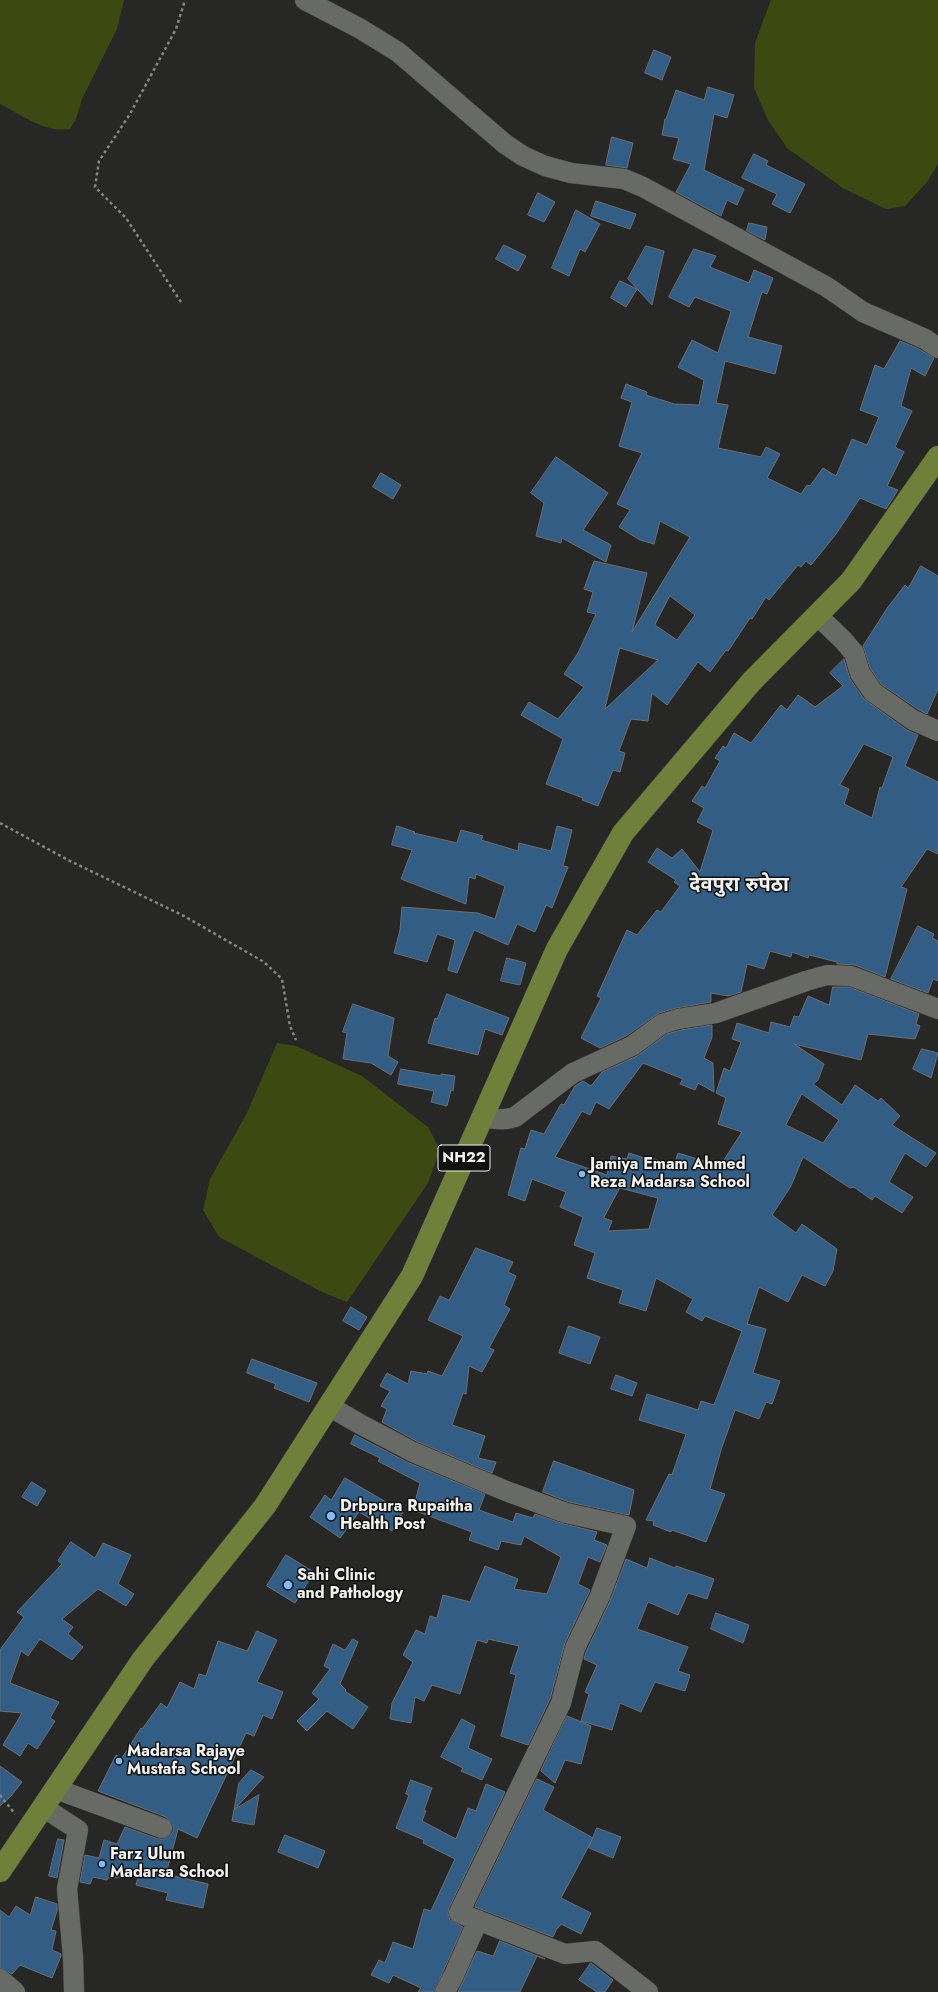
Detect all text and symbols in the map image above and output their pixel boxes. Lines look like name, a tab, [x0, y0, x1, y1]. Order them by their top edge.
district label: देवपुरा रुपेठा	[689, 874, 789, 898]
road number: NH22	[438, 1145, 490, 1171]
place label: Jamiya Emam Ahmed Reza Madarsa School	[590, 1155, 750, 1193]
marker: Jamiya Emam Ahmed Reza Madarsa School	[577, 1169, 587, 1179]
place label: Drbpura Rupaitha Health Post	[340, 1497, 473, 1535]
marker: Drbpura Rupaitha Health Post	[325, 1510, 337, 1522]
place label: Sahi Clinic and Pathology	[297, 1566, 403, 1604]
marker: Sahi Clinic and Pathology	[282, 1579, 294, 1591]
place label: Madarsa Rajaye Mustafa School	[127, 1742, 245, 1780]
marker: Madarsa Rajaye Mustafa School	[114, 1756, 124, 1766]
place label: Farz Ulum Madarsa School	[110, 1845, 229, 1883]
marker: Farz Ulum Madarsa School	[97, 1859, 107, 1869]

